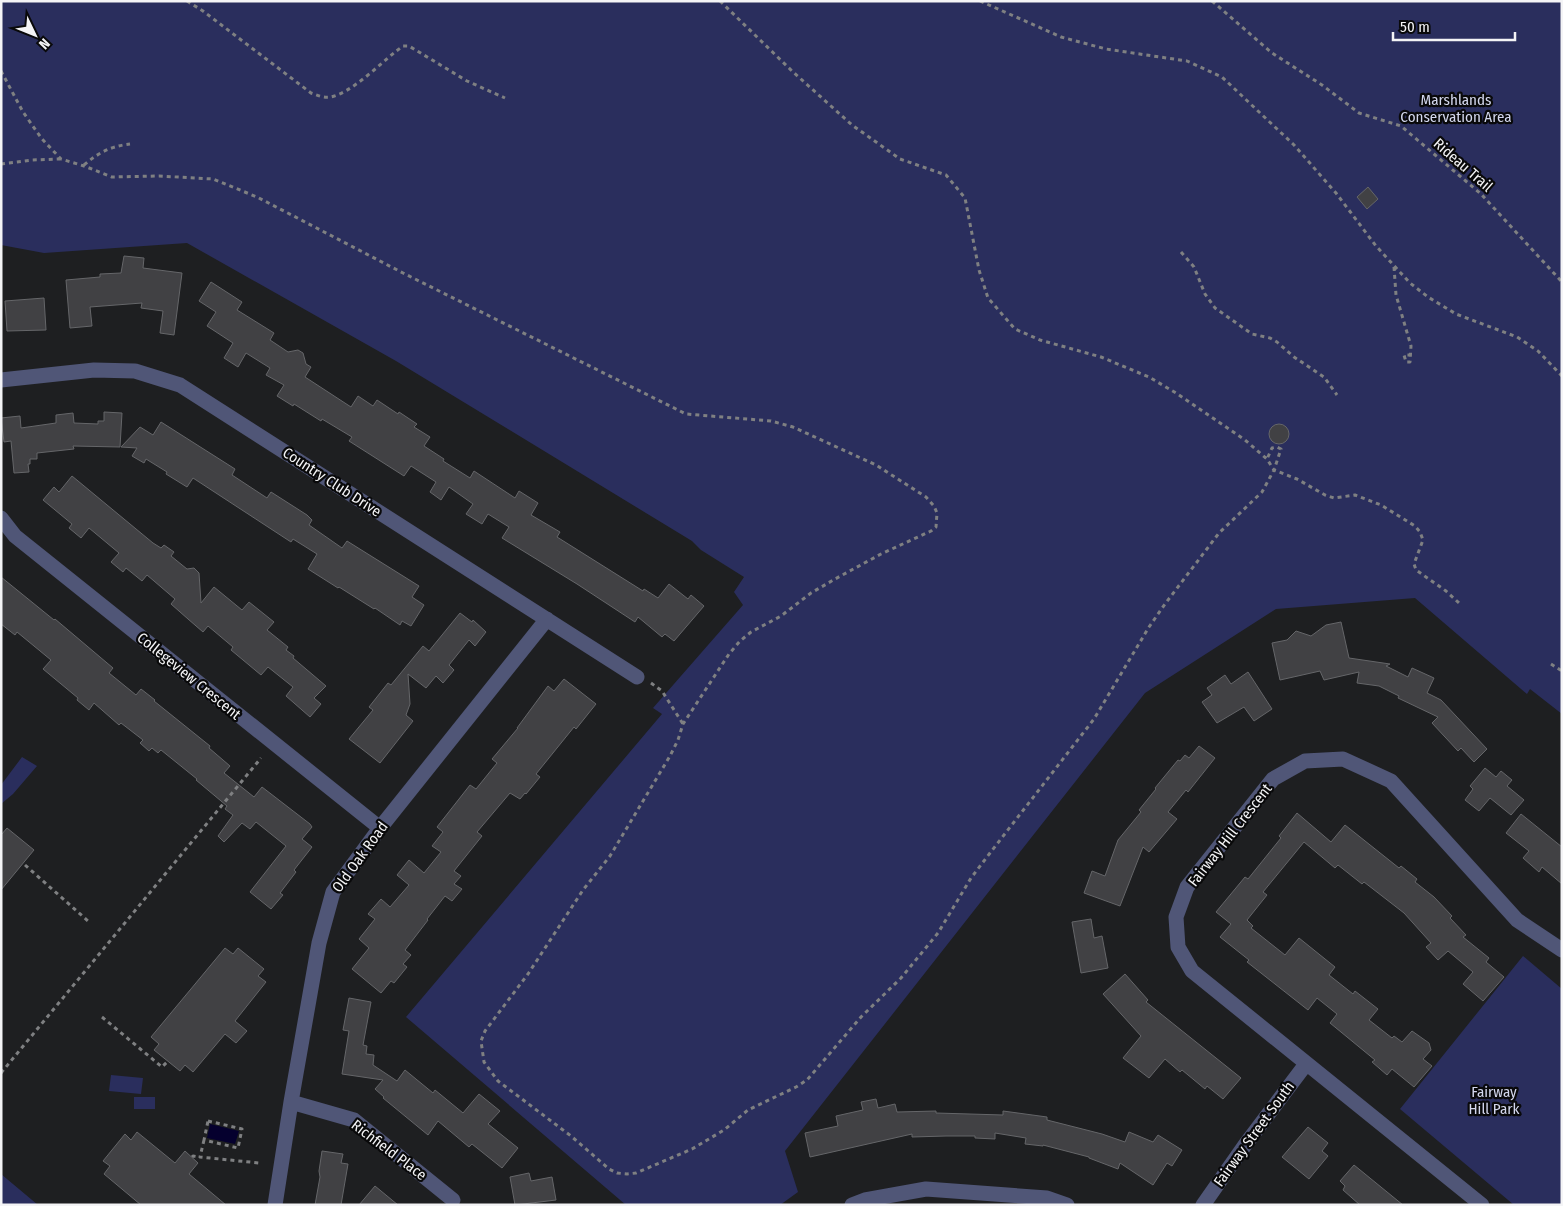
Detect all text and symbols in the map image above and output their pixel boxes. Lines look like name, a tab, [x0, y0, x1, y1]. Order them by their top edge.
north arrow	[10, 10, 60, 60]
scale bar	[1393, 10, 1516, 42]
text: 50 m	[1400, 18, 1430, 36]
text: N	[35, 35, 53, 52]
park label: Marshlands Conservation Area	[1400, 91, 1512, 126]
street label: Rideau Trail	[1430, 134, 1496, 196]
street label: Country Club Drive	[279, 443, 385, 521]
street label: Collegeview Crescent	[134, 629, 245, 723]
street label: Fairway Hill Crescent	[1184, 780, 1276, 890]
street label: Old Oak Road	[328, 818, 392, 896]
street label: Fairway Street South	[1210, 1078, 1298, 1190]
park label: Fairway Hill Park	[1469, 1083, 1519, 1118]
street label: Richfield Place	[348, 1116, 430, 1184]

